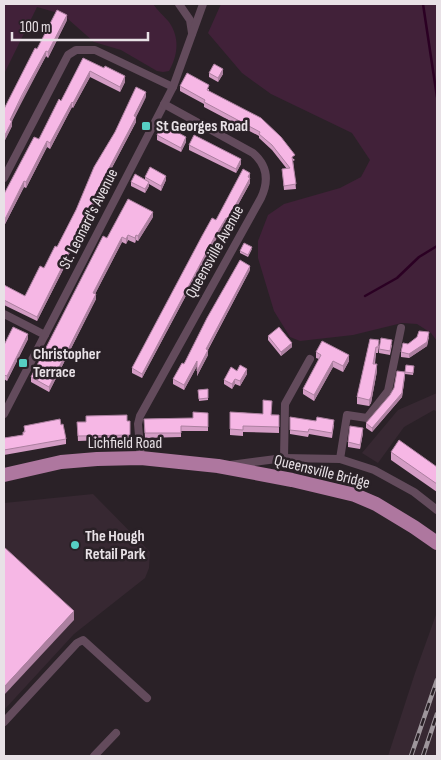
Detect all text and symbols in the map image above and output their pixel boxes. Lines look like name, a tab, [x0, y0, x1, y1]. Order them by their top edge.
scale bar	[12, 10, 149, 42]
text: 100 m	[20, 18, 51, 37]
place label: St Georges Road	[156, 117, 248, 136]
marker: St Georges Road	[140, 120, 152, 132]
street label: St. Leonard's Avenue	[56, 166, 122, 272]
street label: Queensville Avenue	[182, 202, 248, 302]
place label: Christopher Terrace	[33, 345, 101, 382]
marker: Christopher Terrace	[17, 357, 29, 369]
street label: Lichfield Road	[88, 434, 162, 453]
street label: Queensville Bridge	[272, 451, 372, 493]
place label: The Hough Retail Park	[85, 527, 146, 564]
marker: The Hough Retail Park	[69, 539, 81, 551]

